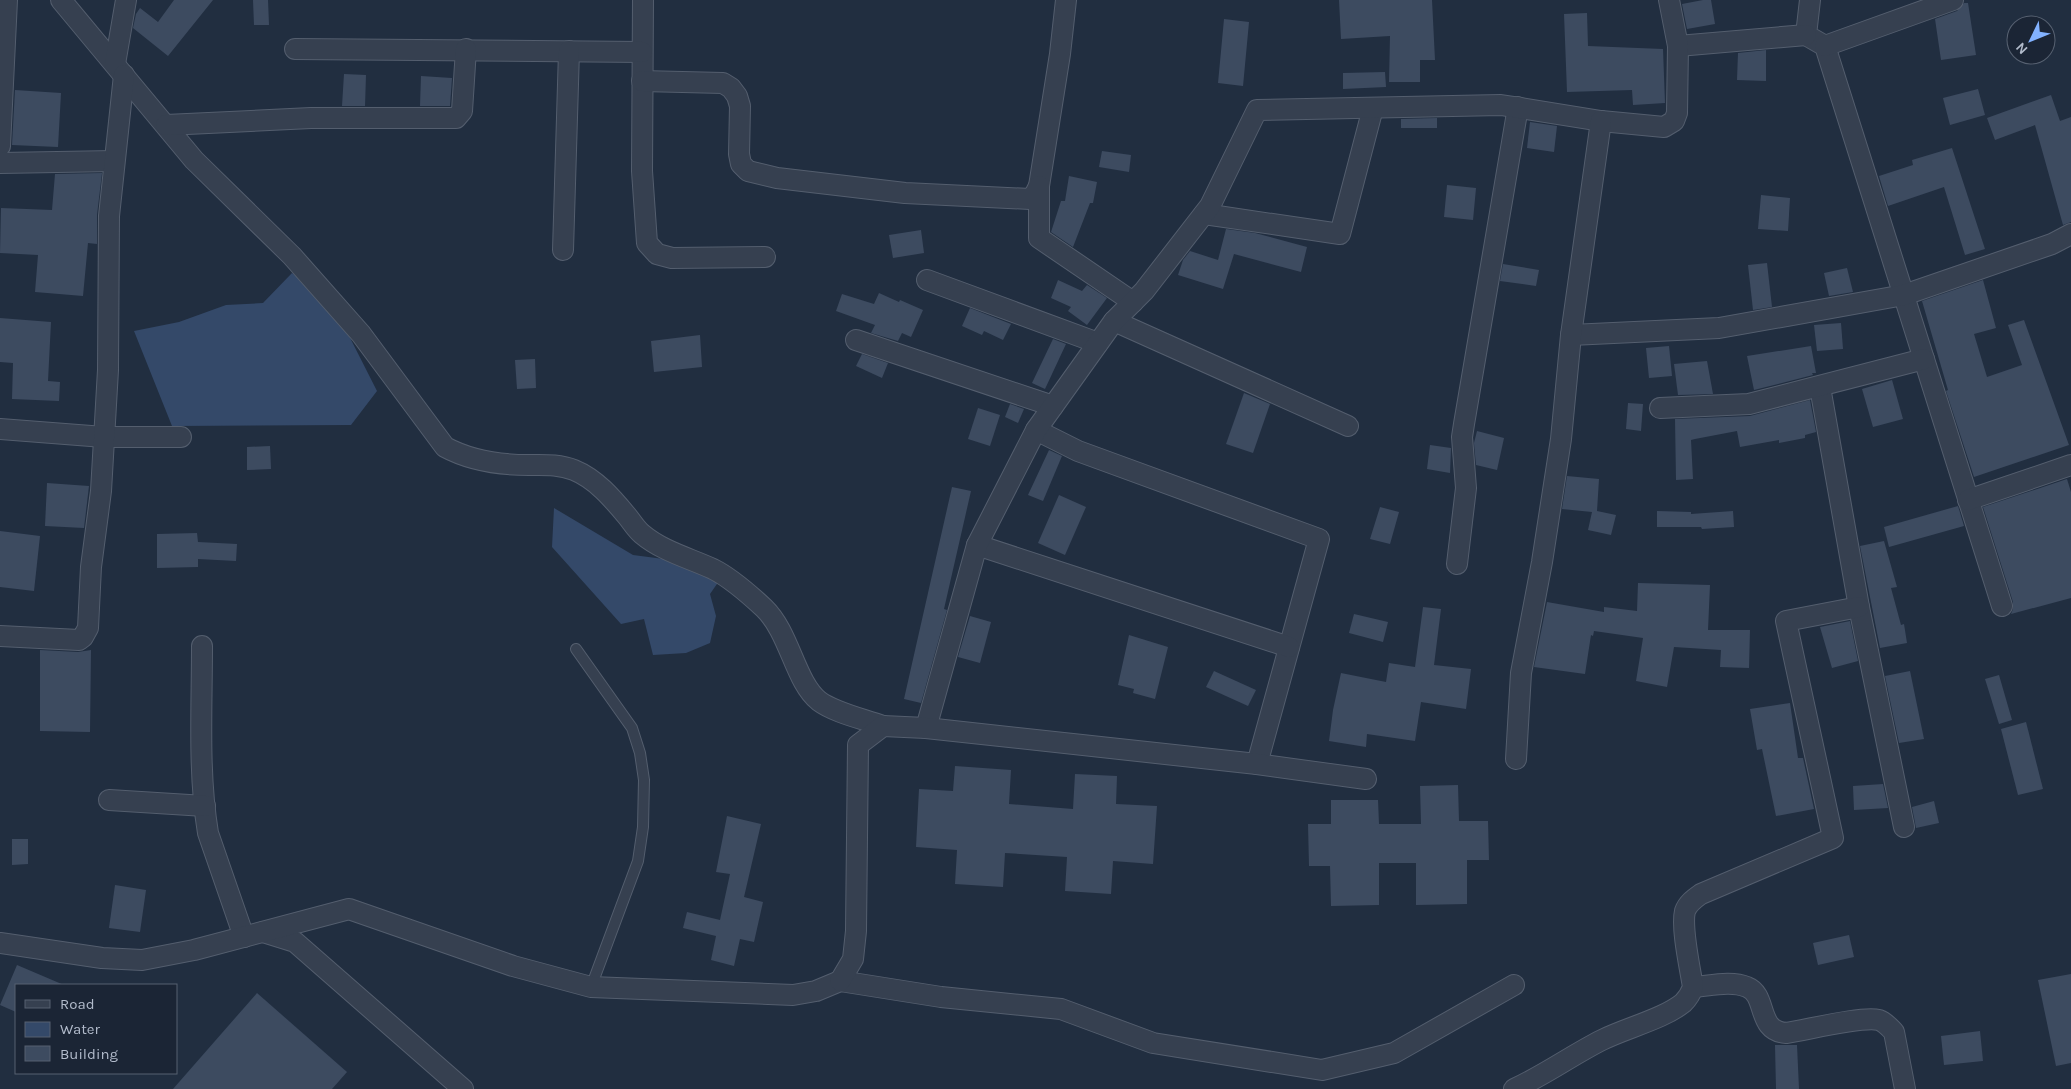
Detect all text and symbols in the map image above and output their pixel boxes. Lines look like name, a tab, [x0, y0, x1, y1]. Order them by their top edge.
north arrow	[2006, 15, 2056, 65]
text: N	[2012, 39, 2032, 58]
legend	[15, 984, 178, 1074]
text: Road	[60, 995, 95, 1013]
text: Water	[60, 1020, 101, 1038]
text: Building	[60, 1045, 118, 1063]

